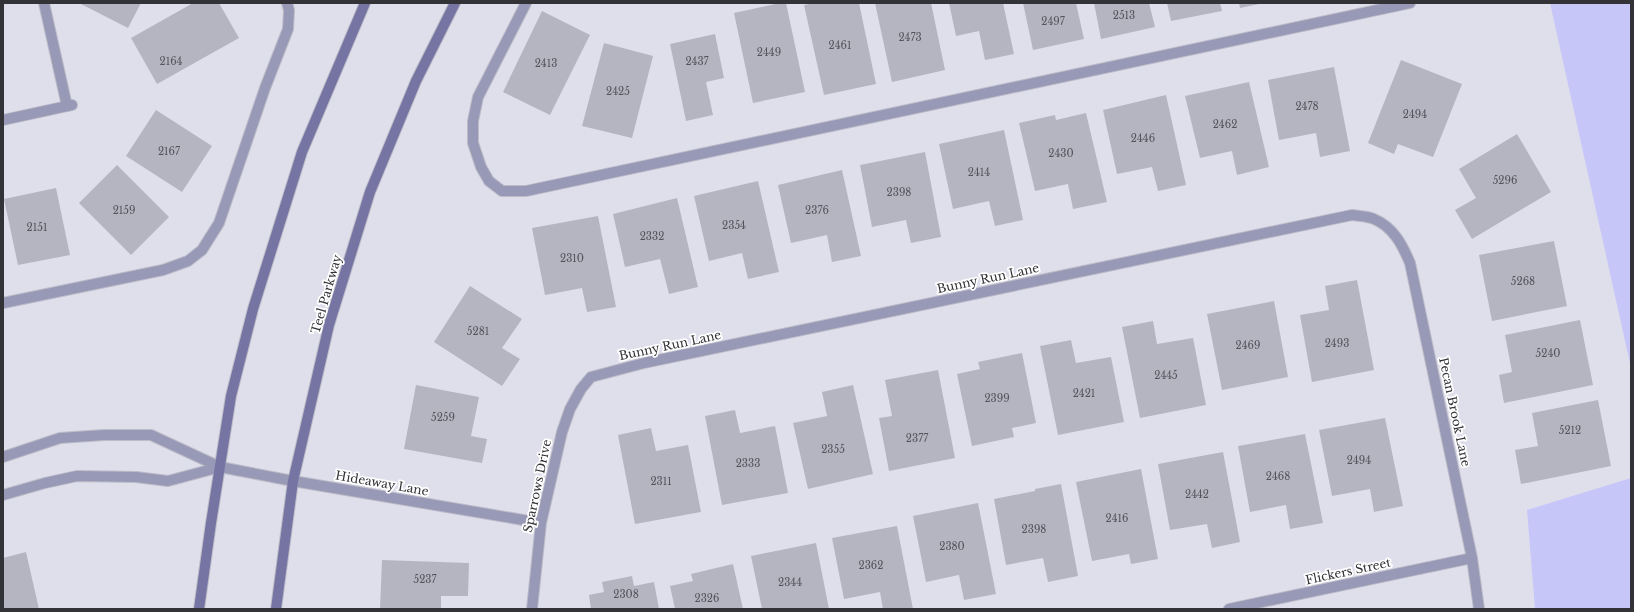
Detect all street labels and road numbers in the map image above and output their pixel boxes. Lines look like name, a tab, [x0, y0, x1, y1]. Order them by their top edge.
street label: Teel Parkway	[308, 252, 345, 335]
street label: Bunny Run Lane	[936, 260, 1041, 296]
street label: Bunny Run Lane	[618, 327, 723, 363]
street label: Pecan Brook Lane	[1436, 356, 1474, 468]
street label: Sparrows Drive	[520, 438, 554, 534]
street label: Hideaway Lane	[334, 467, 430, 499]
street label: Flickers Street	[1304, 555, 1393, 587]

